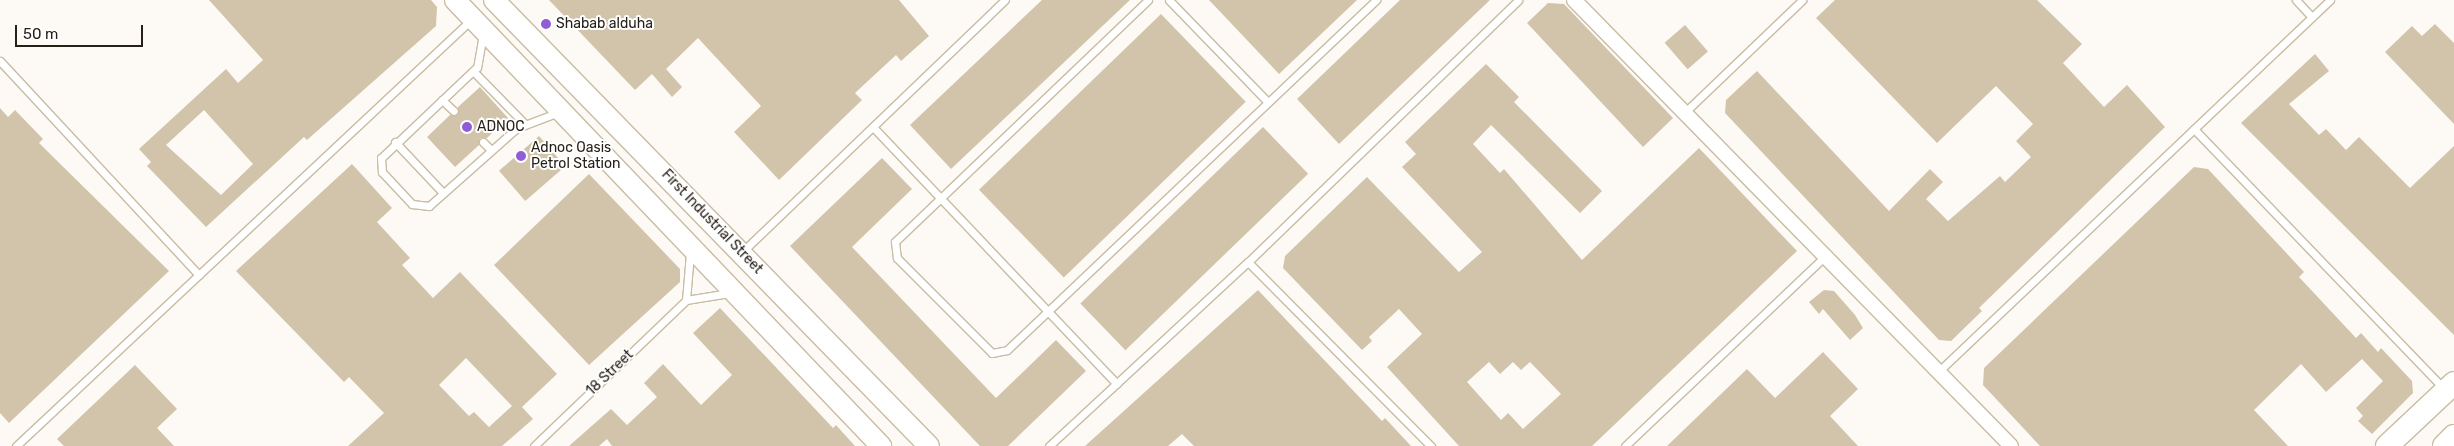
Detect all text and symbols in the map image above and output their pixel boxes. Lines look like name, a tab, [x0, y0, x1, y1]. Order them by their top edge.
scale bar	[18, 15, 145, 47]
place label: Shabab alduha	[556, 16, 653, 32]
marker: Shabab alduha	[540, 18, 552, 30]
text: 50 m	[23, 25, 58, 43]
place label: ADNOC	[477, 119, 525, 135]
marker: ADNOC	[461, 121, 473, 133]
place label: Adnoc Oasis Petrol Station	[531, 140, 620, 172]
marker: Adnoc Oasis Petrol Station	[515, 150, 527, 162]
street label: First Industrial Street	[658, 166, 766, 278]
street label: 18 Street	[583, 347, 637, 399]

